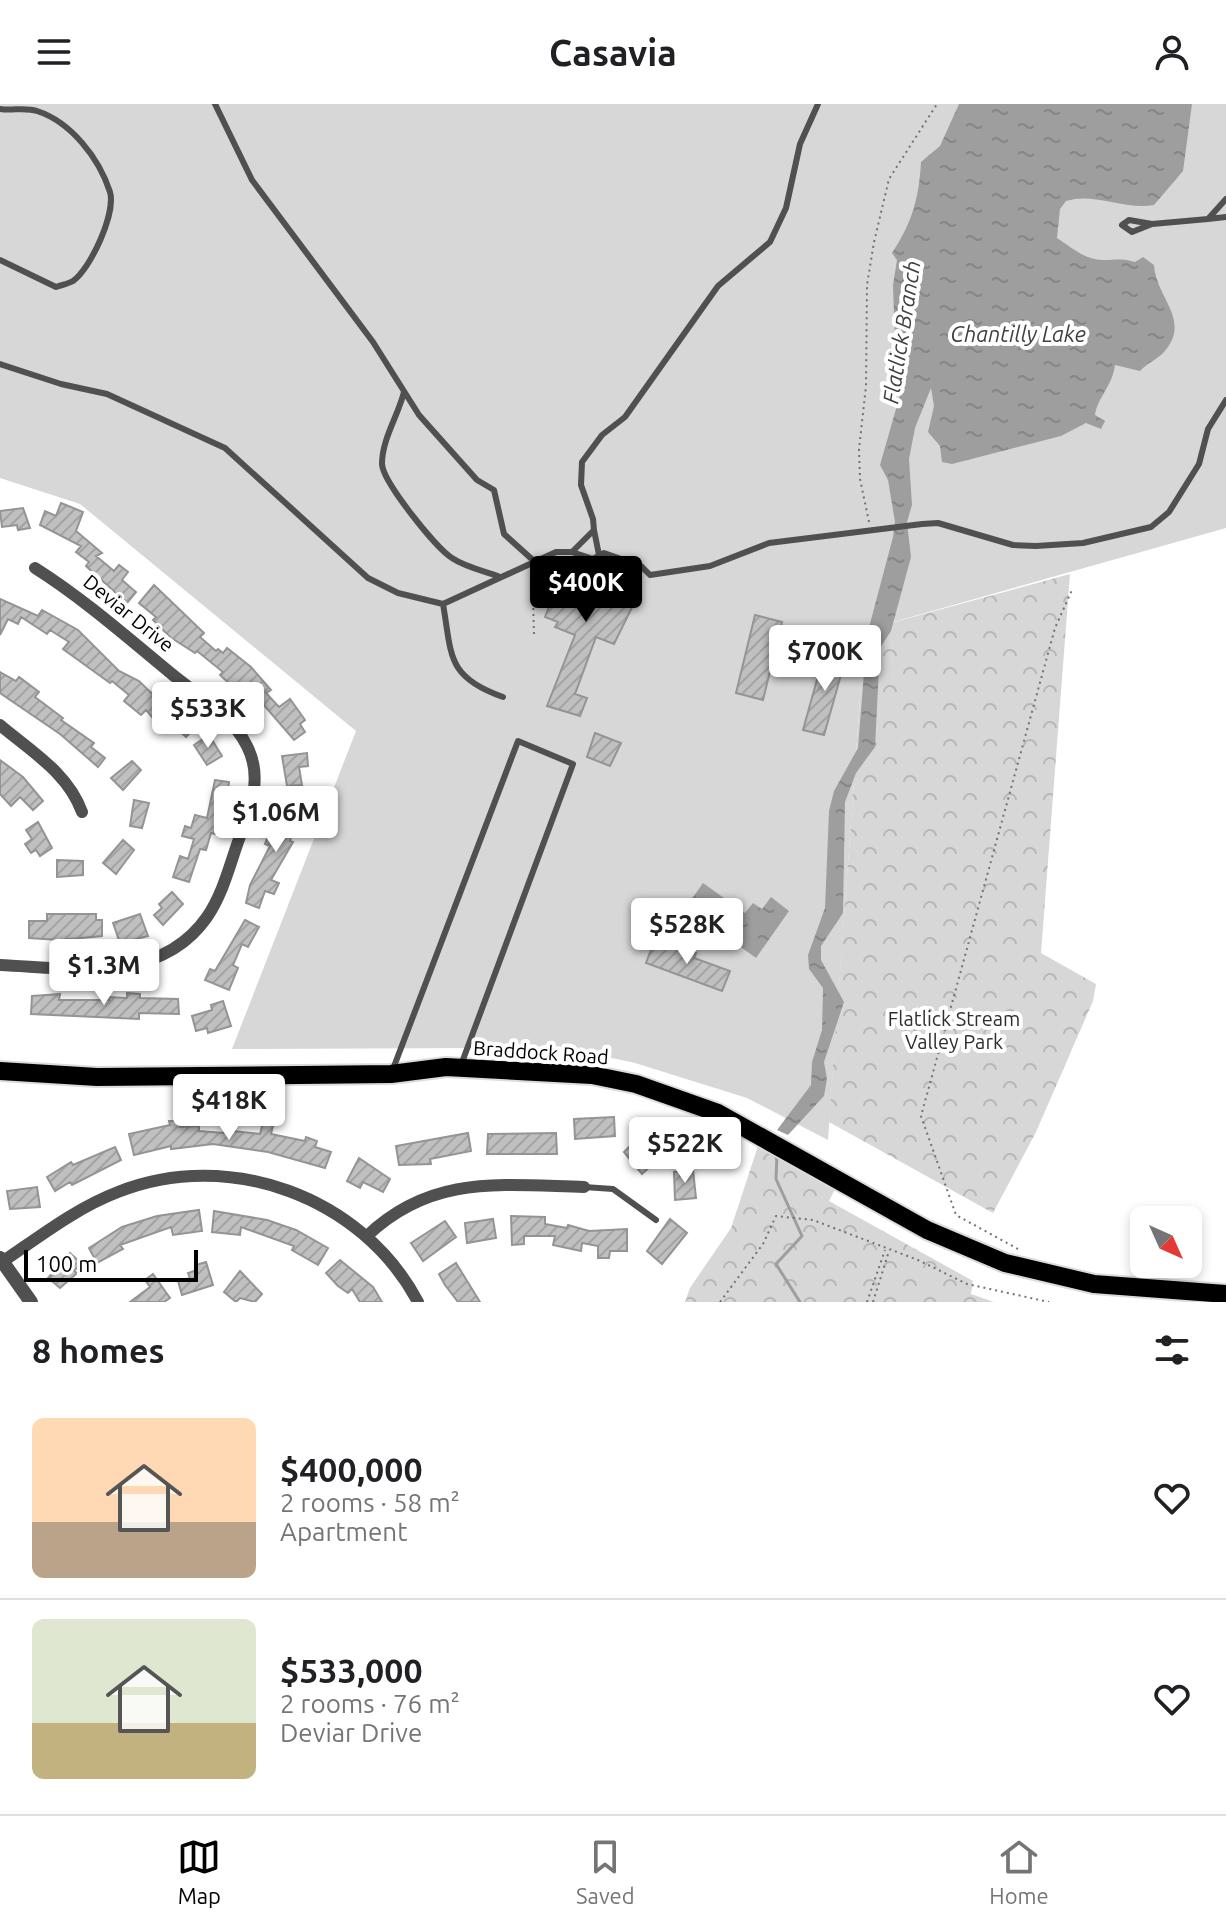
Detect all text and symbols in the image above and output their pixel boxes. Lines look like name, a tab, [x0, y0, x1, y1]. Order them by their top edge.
icon: menu	[32, 30, 76, 74]
icon: person	[1150, 30, 1194, 74]
text: Casavia	[549, 32, 677, 73]
water label: Flatlick Branch	[877, 259, 925, 405]
water label: Chantilly Lake	[950, 321, 1086, 346]
pin: $400K	[530, 556, 642, 624]
text: $400K	[548, 567, 624, 596]
street label: Deviar Drive	[79, 570, 179, 656]
pin: $700K	[769, 625, 881, 693]
text: $700K	[787, 636, 863, 665]
pin: $533K	[152, 682, 264, 750]
text: $533K	[170, 693, 246, 722]
pin: $1.06M	[211, 786, 341, 854]
text: $1.06M	[232, 797, 320, 826]
pin: $528K	[631, 898, 743, 966]
text: $528K	[649, 909, 725, 938]
pin: $1.3M	[48, 939, 160, 1007]
text: $1.3M	[67, 950, 141, 979]
park label: Flatlick Stream Valley Park	[888, 1007, 1020, 1053]
street label: Braddock Road	[472, 1036, 610, 1068]
pin: $418K	[173, 1074, 285, 1142]
text: $418K	[191, 1085, 267, 1114]
pin: $522K	[629, 1117, 741, 1185]
text: $522K	[647, 1128, 723, 1157]
north arrow	[1130, 1206, 1202, 1278]
map controls	[1130, 1206, 1202, 1278]
scale bar	[24, 1246, 198, 1282]
text: 100 m	[36, 1251, 97, 1276]
icon: filters	[1150, 1328, 1194, 1372]
text: 8 homes	[32, 1331, 165, 1369]
icon: home	[96, 1450, 192, 1546]
text: $400,000	[280, 1450, 423, 1488]
icon: heart	[1150, 1476, 1194, 1520]
text: 2 rooms · 58 m²	[280, 1488, 460, 1517]
text: Apartment	[280, 1517, 407, 1546]
icon: home	[96, 1651, 192, 1747]
text: $533,000	[280, 1651, 423, 1689]
icon: heart	[1150, 1677, 1194, 1721]
text: 2 rooms · 76 m²	[280, 1689, 460, 1718]
text: Deviar Drive	[280, 1718, 422, 1747]
tab: Map	[177, 1835, 221, 1908]
tab: Saved	[576, 1835, 635, 1908]
tab: Home	[989, 1835, 1049, 1908]

